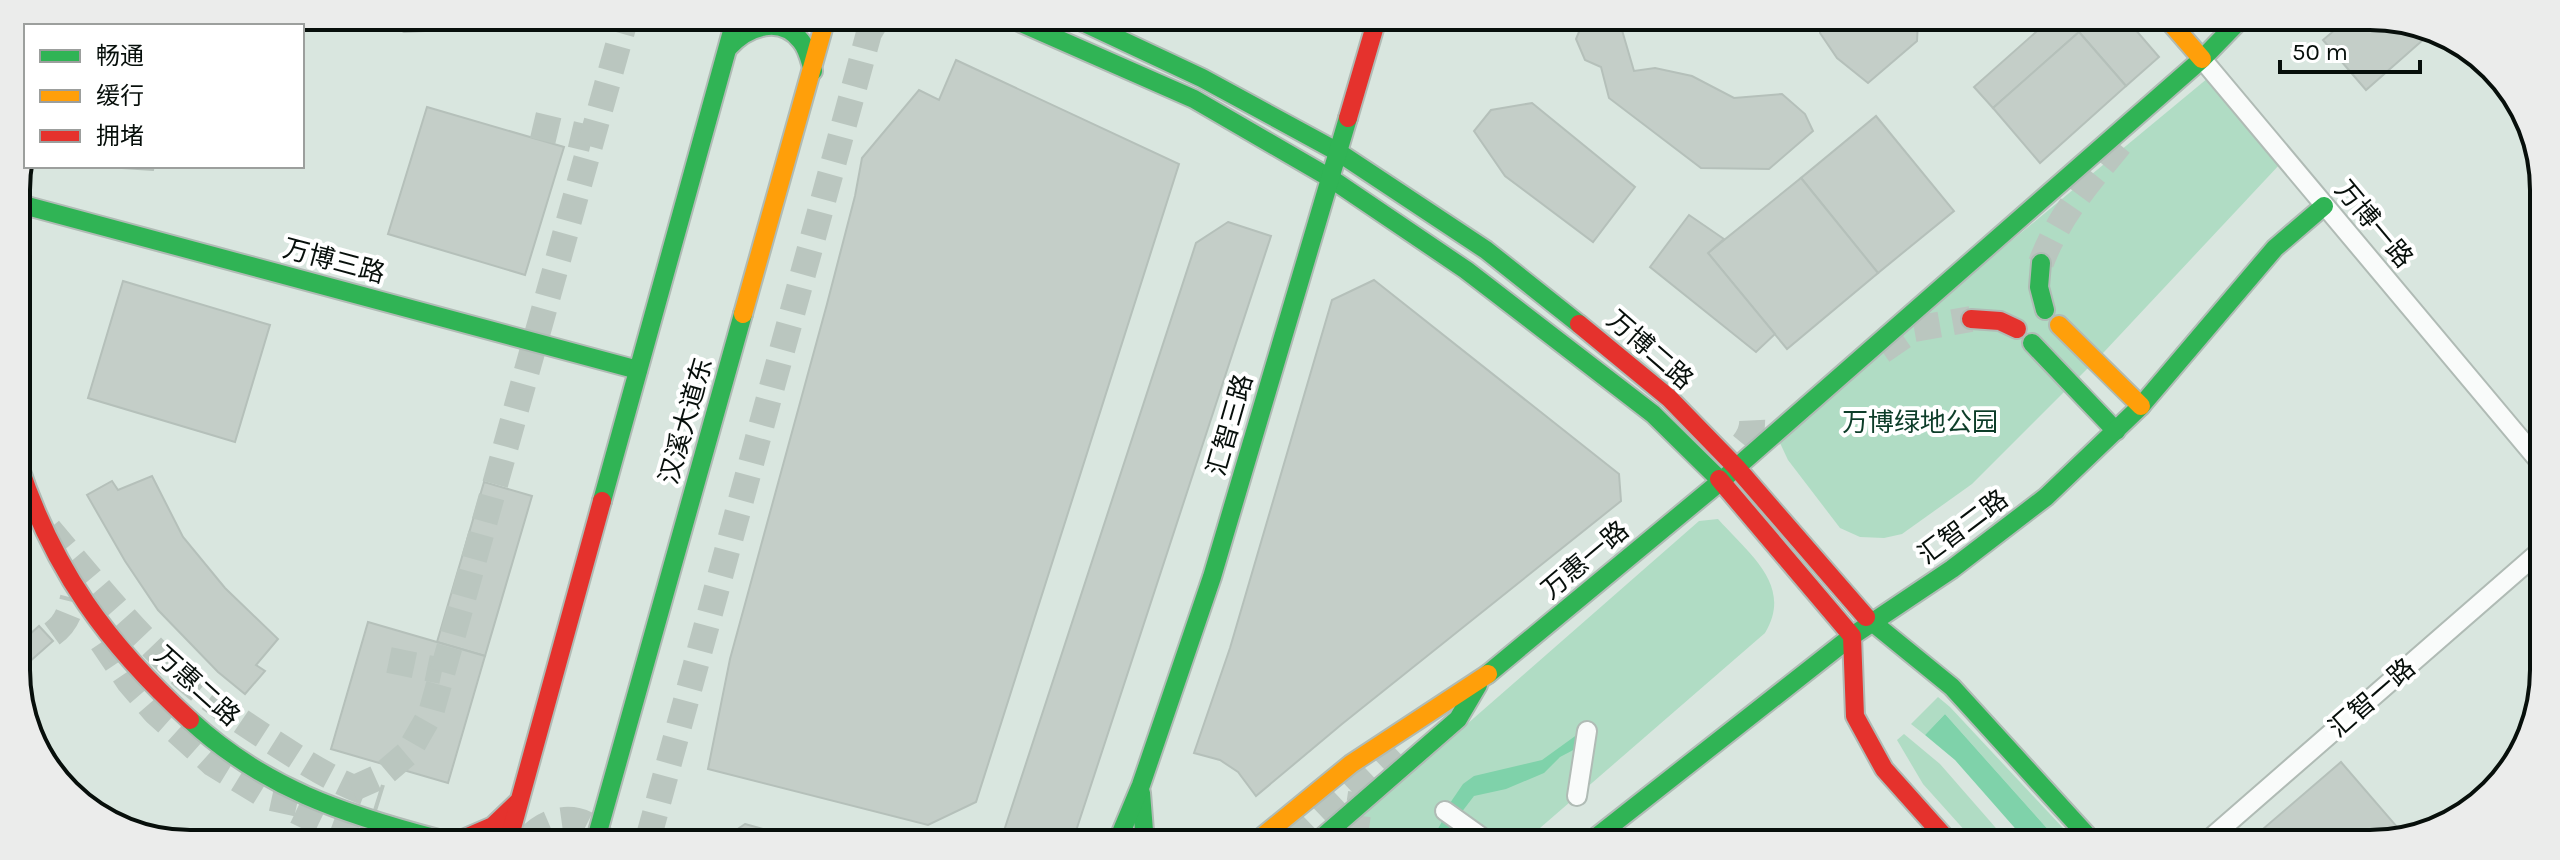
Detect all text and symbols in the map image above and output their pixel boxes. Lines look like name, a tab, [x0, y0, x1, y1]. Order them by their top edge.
legend	[24, 24, 304, 168]
scale bar	[2280, 24, 2420, 74]
text: 50 m	[2292, 38, 2348, 66]
text: 畅通	[96, 42, 144, 70]
text: 缓行	[96, 82, 144, 110]
text: 拥堵	[96, 122, 144, 150]
street label: 万博一路	[2329, 174, 2419, 274]
street label: 万博三路	[280, 233, 388, 289]
street label: 万博二路	[1601, 304, 1699, 396]
street label: 汉溪大道东	[653, 354, 719, 488]
street label: 汇智三路	[1201, 371, 1259, 479]
park label: 万博绿地公园	[1842, 407, 1998, 438]
street label: 汇智二路	[1912, 483, 2014, 571]
street label: 万惠一路	[1535, 515, 1635, 605]
street label: 万惠二路	[148, 640, 246, 732]
street label: 汇智一路	[2323, 652, 2421, 744]

